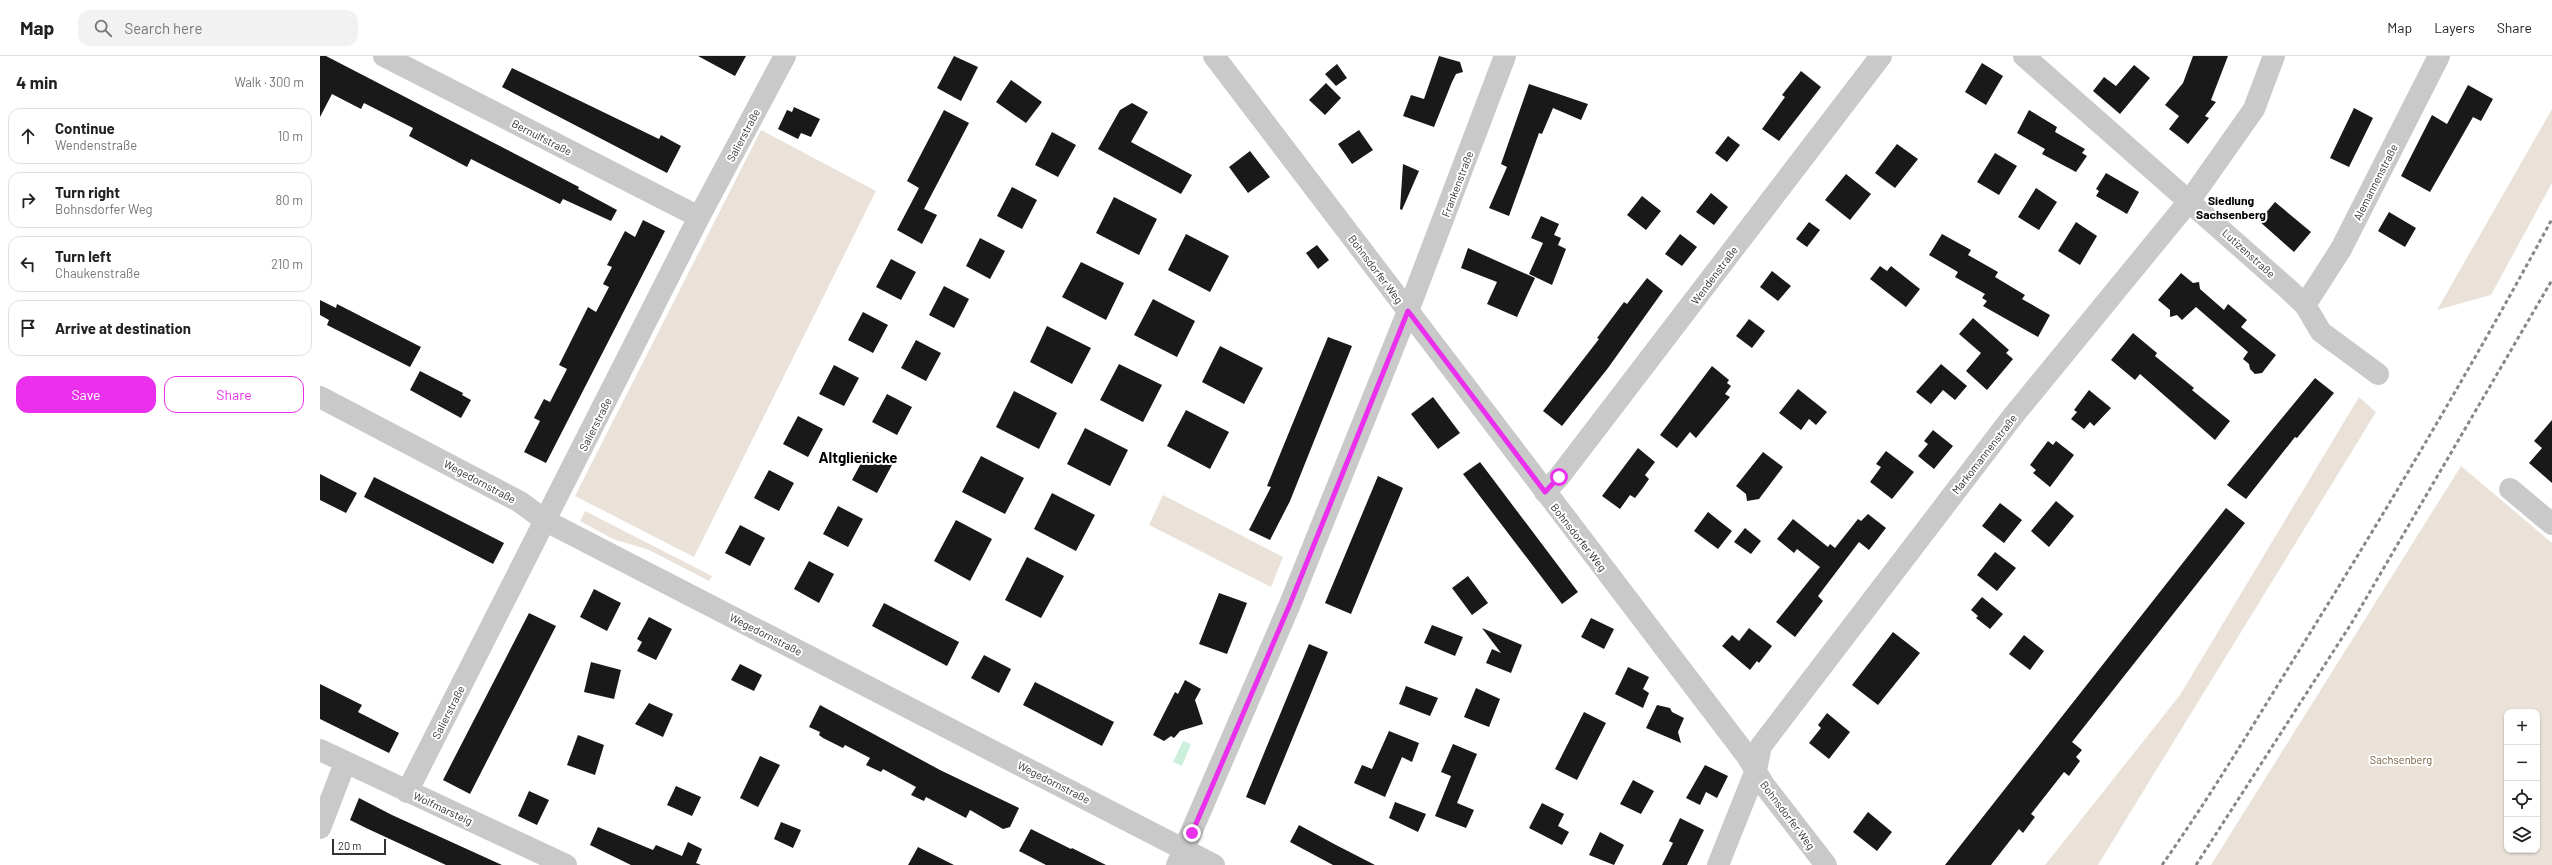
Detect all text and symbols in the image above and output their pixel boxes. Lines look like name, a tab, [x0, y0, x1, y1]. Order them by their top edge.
search box	[78, 10, 358, 46]
text: Map	[20, 16, 54, 39]
icon: search	[92, 17, 114, 39]
text: Search here	[124, 19, 202, 37]
text: Map	[2387, 19, 2412, 36]
text: Layers	[2434, 19, 2475, 36]
text: Share	[2497, 19, 2532, 36]
text: 4 min	[16, 72, 58, 92]
text: Walk · 300 m	[234, 74, 304, 90]
street label: Salierstraße	[724, 106, 762, 164]
street label: Bernulfstraße	[510, 116, 574, 158]
text: Continue	[55, 119, 115, 137]
icon: ahead	[17, 125, 39, 147]
text: 10 m	[278, 128, 303, 144]
text: Wendenstraße	[55, 137, 137, 153]
street label: Alemannenstraße	[2350, 141, 2400, 222]
street label: Frankenstraße	[1438, 149, 1476, 219]
text: Turn right	[55, 183, 120, 201]
icon: right	[17, 189, 39, 211]
text: 80 m	[276, 192, 303, 208]
district label: Siedlung Sachsenberg	[2196, 193, 2266, 221]
text: Bohnsdorfer Weg	[55, 201, 153, 217]
street label: Lutizenstraße	[2220, 226, 2278, 280]
street label: Bohnsdorfer Weg	[1346, 232, 1406, 306]
street label: Wendenstraße	[1688, 243, 1740, 307]
text: Turn left	[55, 247, 111, 265]
icon: left	[17, 253, 39, 275]
text: 210 m	[271, 256, 303, 272]
text: Chaukenstraße	[55, 265, 140, 281]
icon: arrive	[17, 317, 39, 339]
text: Arrive at destination	[55, 319, 191, 337]
button: Save	[16, 376, 156, 413]
button: Share	[164, 376, 304, 413]
street label: Salierstraße	[576, 395, 614, 453]
street label: Markomannenstraße	[1949, 411, 2019, 497]
district label: Altglienicke	[819, 448, 898, 466]
street label: Wegedornstraße	[442, 457, 518, 505]
route start	[1550, 468, 1568, 486]
street label: Bohnsdorfer Weg	[1548, 500, 1610, 574]
street label: Wegedornstraße	[728, 610, 805, 658]
street label: Salierstraße	[429, 683, 467, 741]
map controls	[2504, 709, 2540, 853]
button: +	[2504, 709, 2540, 745]
button: −	[2504, 745, 2540, 781]
park label: Sachsenberg	[2370, 753, 2432, 766]
street label: Wegedornstraße	[1016, 758, 1093, 806]
street label: Bohnsdorfer Weg	[1758, 778, 1818, 852]
button: locate	[2504, 781, 2540, 817]
street label: Wolfmarsteig	[411, 789, 475, 827]
button: layers	[2504, 817, 2540, 853]
route end	[1183, 824, 1201, 842]
scale bar	[332, 837, 386, 856]
text: 20 m	[338, 839, 361, 852]

